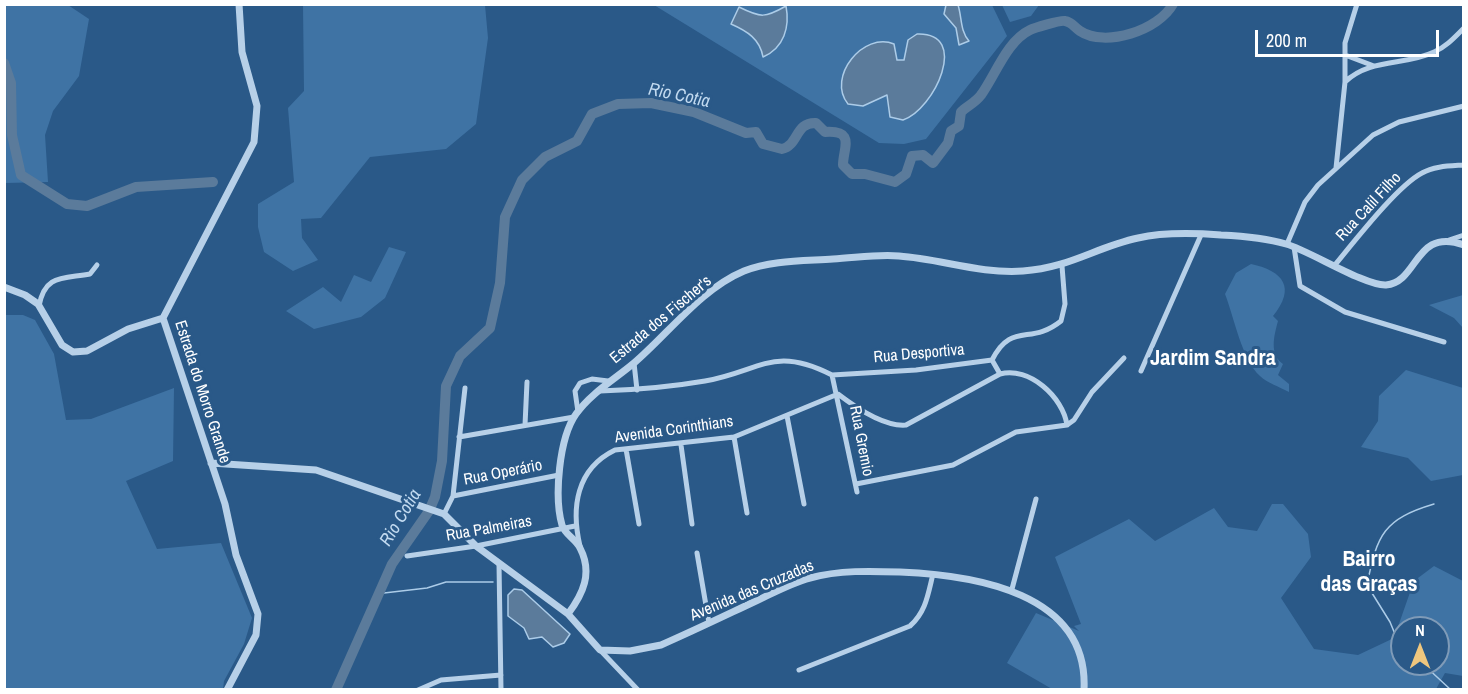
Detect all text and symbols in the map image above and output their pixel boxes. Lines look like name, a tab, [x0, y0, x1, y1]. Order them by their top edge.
scale bar	[1258, 18, 1442, 56]
text: 200 m	[1266, 28, 1307, 53]
water label: Rio Cotia	[646, 79, 712, 113]
street label: Rua Calil Filho	[1332, 169, 1406, 245]
street label: Estrada dos Fischer's	[606, 272, 716, 368]
street label: Estrada do Morro Grande	[170, 318, 234, 466]
street label: Rua Desportiva	[873, 340, 965, 368]
district label: Jardim Sandra	[1150, 346, 1276, 372]
street label: Rua Gremio	[845, 404, 877, 478]
street label: Avenida Corinthians	[614, 412, 734, 448]
street label: Rua Operário	[462, 456, 544, 490]
water label: Rio Cotia	[376, 486, 426, 550]
street label: Rua Palmeiras	[445, 512, 533, 546]
district label: Bairro das Graças	[1320, 547, 1418, 598]
street label: Avenida das Cruzadas	[687, 556, 817, 626]
north arrow	[1390, 616, 1450, 676]
text: N	[1415, 619, 1425, 641]

